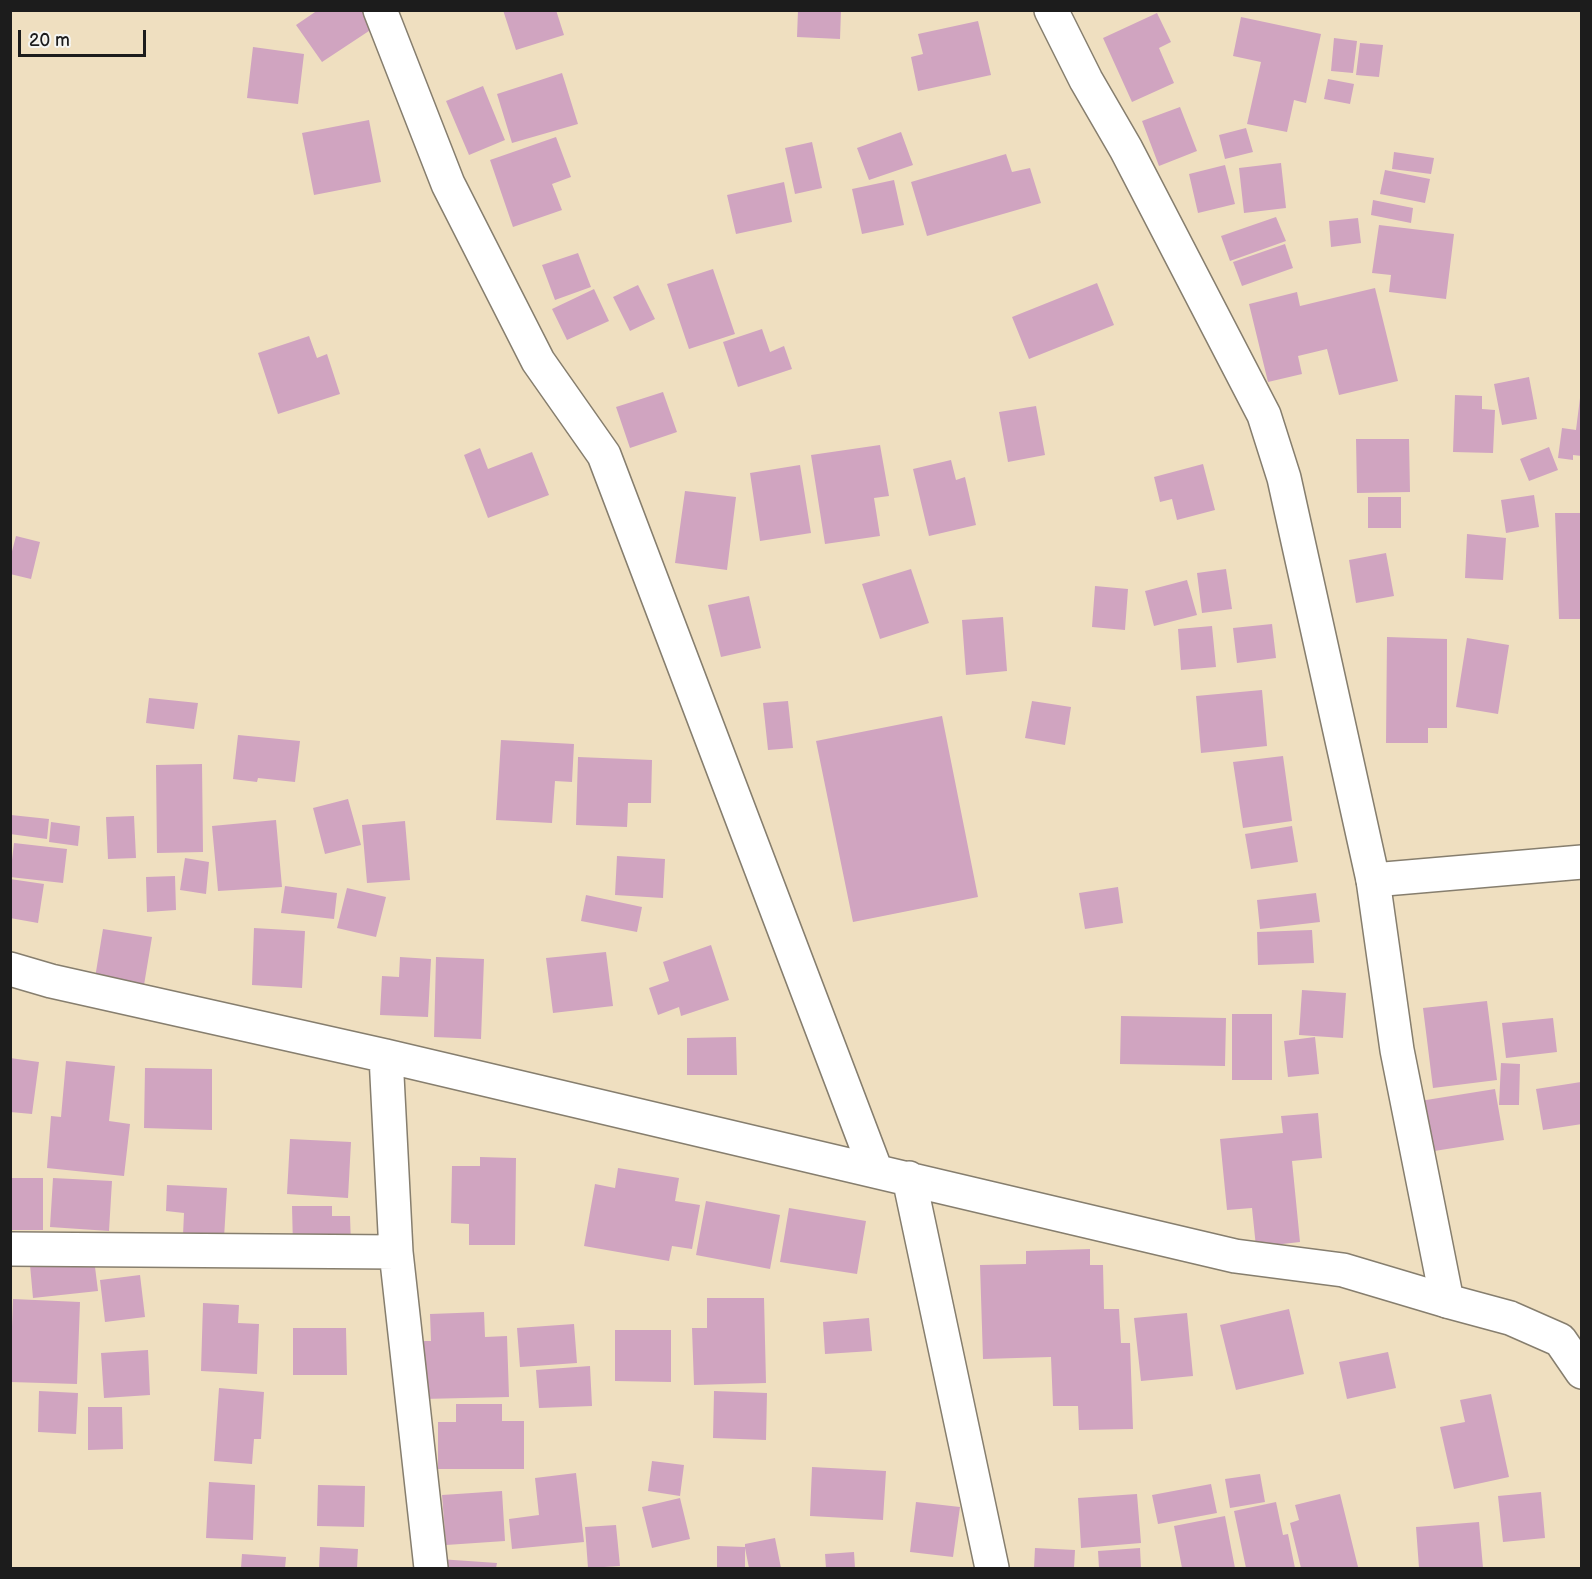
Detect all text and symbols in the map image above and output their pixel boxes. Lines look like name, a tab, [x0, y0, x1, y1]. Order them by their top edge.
scale bar	[21, 18, 148, 56]
text: 20 m	[29, 30, 70, 51]

